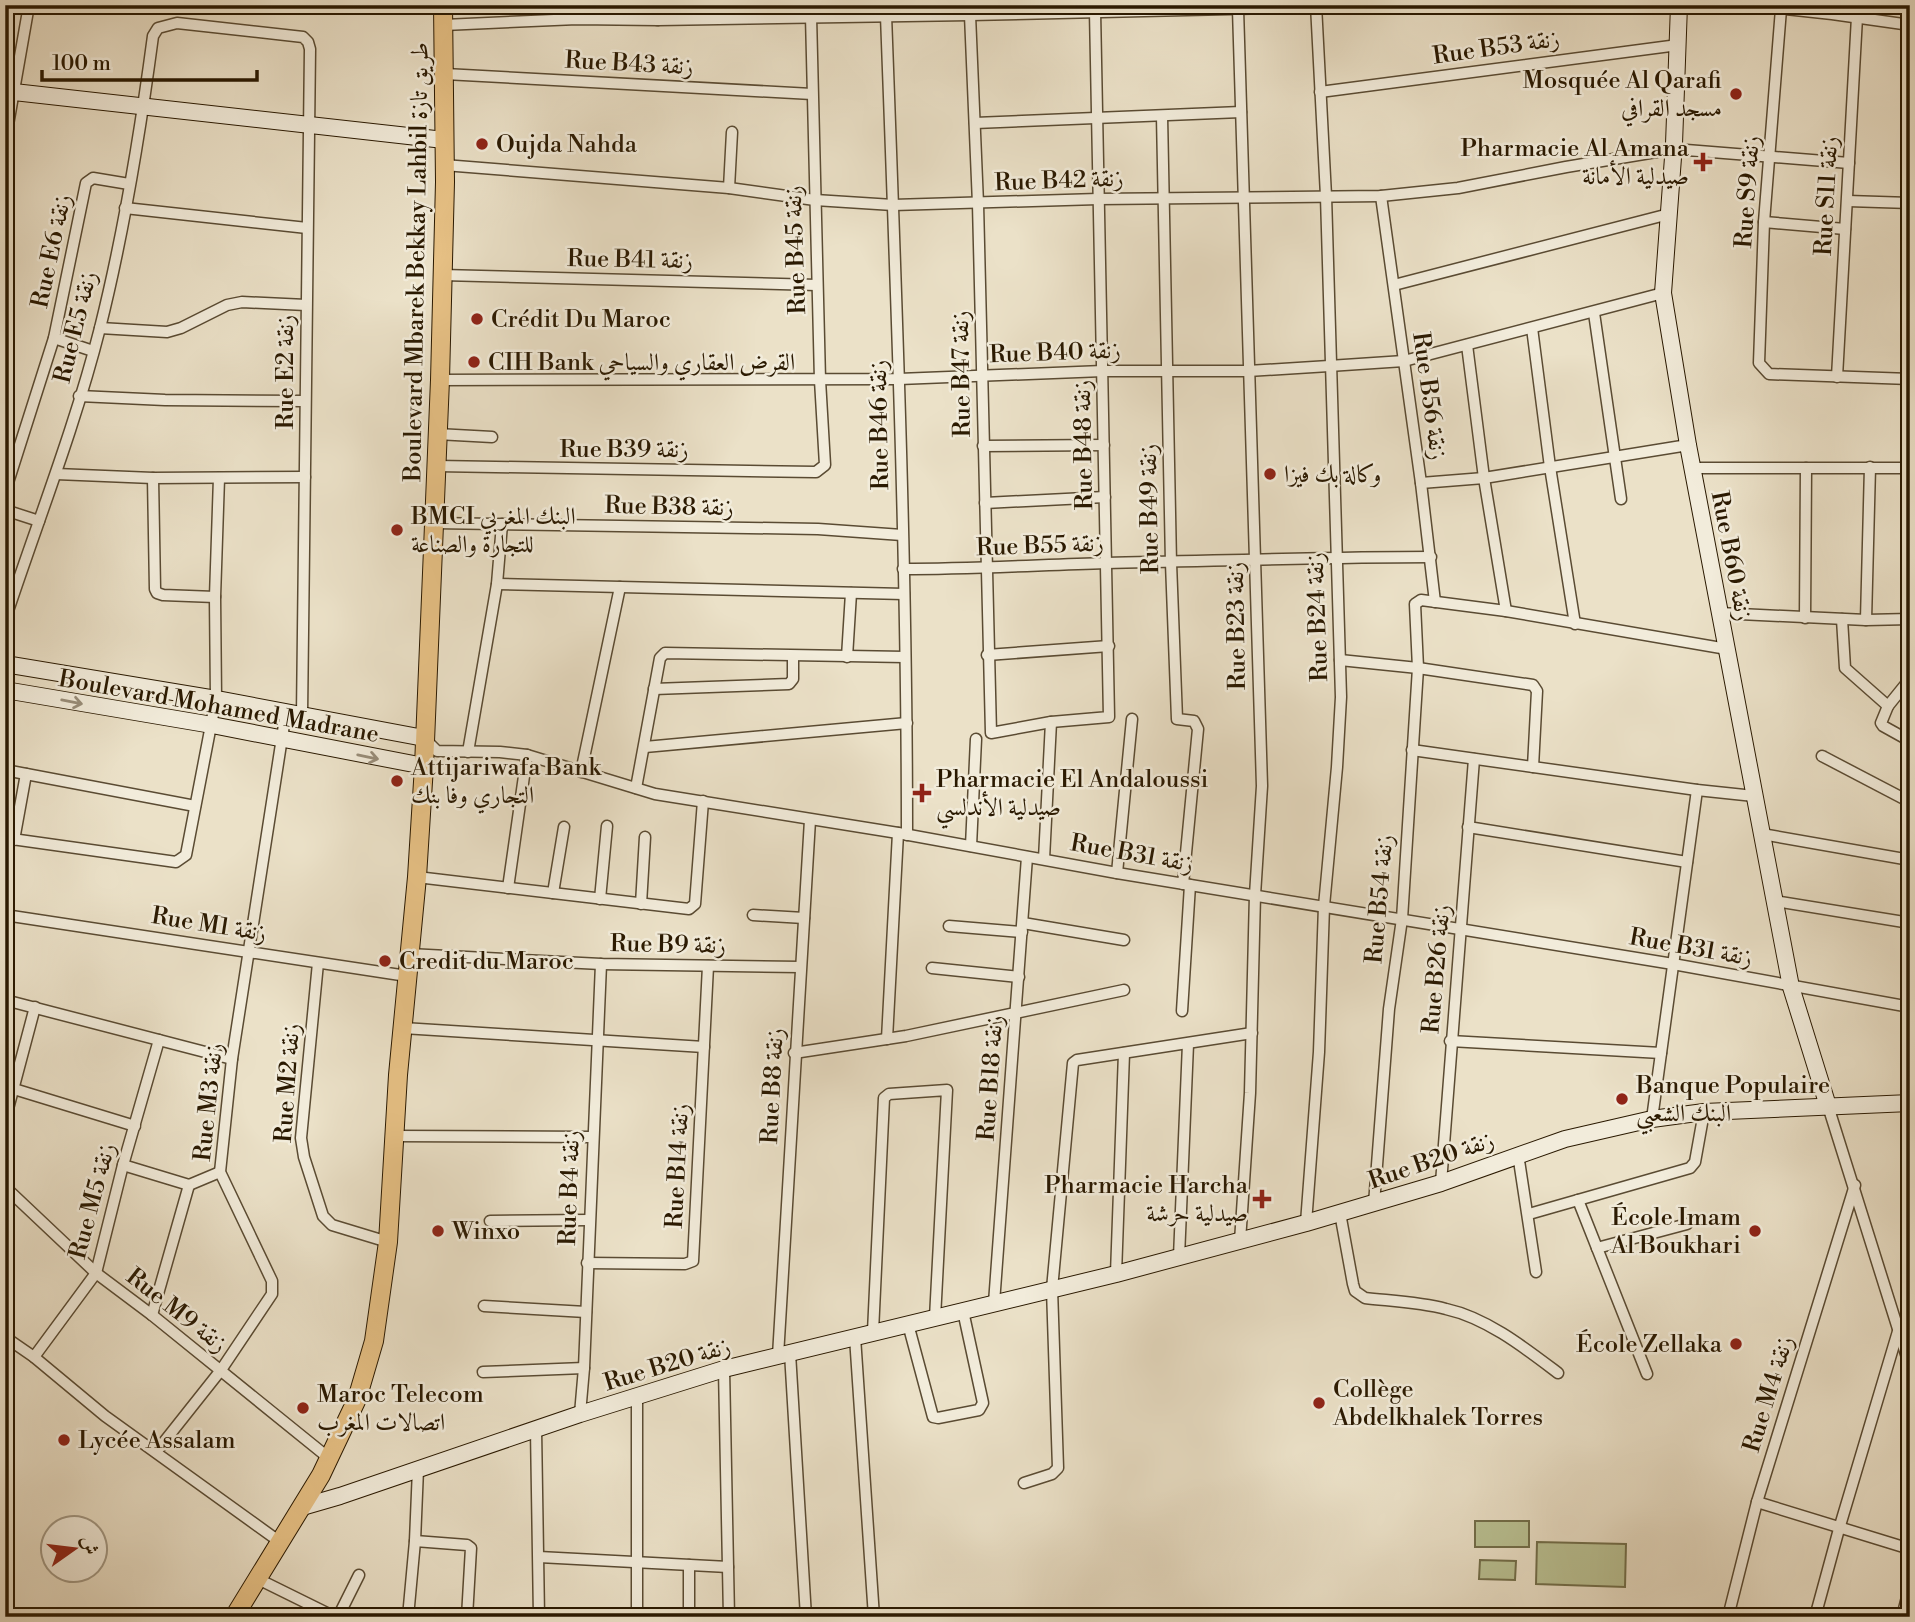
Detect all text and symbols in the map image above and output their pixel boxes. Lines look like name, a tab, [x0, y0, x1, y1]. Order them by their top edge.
street label: Rue B53 زنقة	[1431, 24, 1562, 72]
scale bar	[42, 38, 257, 82]
street label: Boulevard Mbarek Bekkay Lahbil طريق تازة	[398, 42, 436, 483]
street label: Rue B43 زنقة	[564, 46, 694, 82]
text: 100 m	[52, 51, 111, 77]
place label: Mosquée Al Qarafi مسجد القرافي	[1523, 66, 1722, 127]
marker: Mosquée Al Qarafi مسجد القرافي	[1728, 86, 1744, 102]
place label: Oujda Nahda	[496, 130, 638, 160]
place label: Pharmacie Al Amana صيدلية الأمانة	[1460, 134, 1690, 192]
street label: Rue S9 زنقة	[1729, 135, 1767, 249]
street label: Rue S11 زنقة	[1809, 135, 1845, 257]
marker: Oujda Nahda	[474, 136, 490, 152]
marker: Pharmacie Al Amana صيدلية الأمانة	[1695, 154, 1711, 170]
street label: Rue B42 زنقة	[994, 164, 1124, 198]
street label: Rue B45 زنقة	[779, 185, 813, 315]
street label: Rue E6 زنقة	[25, 191, 79, 311]
street label: Rue B41 زنقة	[567, 244, 693, 276]
street label: Rue E5 زنقة	[48, 268, 104, 386]
place label: Crédit Du Maroc	[491, 305, 671, 335]
street label: Rue B47 زنقة	[946, 310, 978, 438]
marker: Crédit Du Maroc	[469, 311, 485, 327]
street label: Rue E2 زنقة	[271, 315, 301, 429]
street label: Rue B56 زنقة	[1405, 330, 1453, 462]
street label: Rue B40 زنقة	[989, 336, 1121, 370]
place label: CIH Bank القرض العقاري والسياحي	[488, 348, 795, 381]
marker: CIH Bank القرض العقاري والسياحي	[466, 354, 482, 370]
street label: Rue B46 زنقة	[864, 360, 896, 490]
street label: Rue B48 زنقة	[1068, 380, 1100, 510]
street label: Rue B39 زنقة	[559, 435, 689, 465]
street label: Rue B49 زنقة	[1134, 444, 1166, 574]
place label: وكالة بك فيزا	[1284, 460, 1381, 490]
marker: وكالة بك فيزا	[1262, 466, 1278, 482]
street label: Rue B60 زنقة	[1704, 489, 1758, 624]
street label: Rue B38 زنقة	[604, 491, 734, 523]
place label: BMCI البنك المغربي للتجارة والصناعة	[410, 502, 576, 560]
marker: BMCI البنك المغربي للتجارة والصناعة	[389, 522, 405, 538]
street label: Rue B55 زنقة	[976, 529, 1104, 563]
street label: Rue B24 زنقة	[1301, 552, 1335, 682]
street label: Rue B23 زنقة	[1221, 562, 1253, 690]
street label: Boulevard Mohamed Madrane	[55, 664, 381, 750]
one-way arrow	[60, 696, 83, 710]
one-way arrow	[356, 750, 379, 764]
place label: Attijariwafa Bank التجاري وفا بنك	[410, 753, 603, 814]
place label: Pharmacie El Andaloussi صيدلية الأندلسي	[936, 765, 1208, 829]
marker: Attijariwafa Bank التجاري وفا بنك	[389, 773, 405, 789]
marker: Pharmacie El Andaloussi صيدلية الأندلسي	[914, 785, 930, 801]
street label: Rue B31 زنقة	[1068, 828, 1196, 880]
street label: Rue B54 زنقة	[1359, 833, 1401, 965]
street label: Rue M1 زنقة	[149, 901, 269, 949]
street label: Rue B26 زنقة	[1416, 903, 1458, 1035]
street label: Rue B31 زنقة	[1627, 922, 1755, 974]
street label: Rue B9 زنقة	[610, 929, 726, 961]
place label: Credit du Maroc	[399, 947, 574, 977]
marker: Credit du Maroc	[377, 953, 393, 969]
street label: Rue B18 زنقة	[972, 1014, 1010, 1142]
street label: Rue M2 زنقة	[269, 1022, 307, 1144]
street label: Rue B8 زنقة	[755, 1027, 791, 1145]
street label: Rue M3 زنقة	[188, 1041, 230, 1163]
place label: Banque Populaire البنك الشعبي	[1635, 1071, 1830, 1135]
marker: Banque Populaire البنك الشعبي	[1614, 1091, 1630, 1107]
street label: Rue B14 زنقة	[660, 1103, 696, 1229]
street label: Rue B20 زنقة	[1364, 1125, 1498, 1196]
street label: Rue B4 زنقة	[553, 1130, 587, 1246]
street label: Rue M5 زنقة	[63, 1140, 123, 1263]
place label: Pharmacie Harcha صيدلية حرشة	[1044, 1171, 1249, 1229]
marker: Pharmacie Harcha صيدلية حرشة	[1254, 1191, 1270, 1207]
place label: École Imam Al Boukhari	[1610, 1202, 1741, 1261]
place label: Winxo	[451, 1217, 520, 1247]
marker: Winxo	[430, 1223, 446, 1239]
marker: École Imam Al Boukhari	[1747, 1223, 1763, 1239]
street label: Rue M9 زنقة	[120, 1262, 233, 1360]
place label: École Zellaka	[1576, 1329, 1723, 1360]
street label: Rue B20 زنقة	[600, 1331, 734, 1398]
street label: Rue M4 زنقة	[1737, 1332, 1801, 1456]
marker: École Zellaka	[1728, 1336, 1744, 1352]
place label: Collège Abdelkhalek Torres	[1332, 1375, 1543, 1433]
place label: Maroc Telecom اتصالات المغرب	[317, 1380, 484, 1438]
marker: Collège Abdelkhalek Torres	[1311, 1395, 1327, 1411]
marker: Maroc Telecom اتصالات المغرب	[295, 1400, 311, 1416]
place label: Lycée Assalam	[78, 1426, 236, 1456]
marker: Lycée Assalam	[56, 1432, 72, 1448]
north arrow	[38, 1514, 108, 1584]
text: ش	[76, 1533, 103, 1557]

